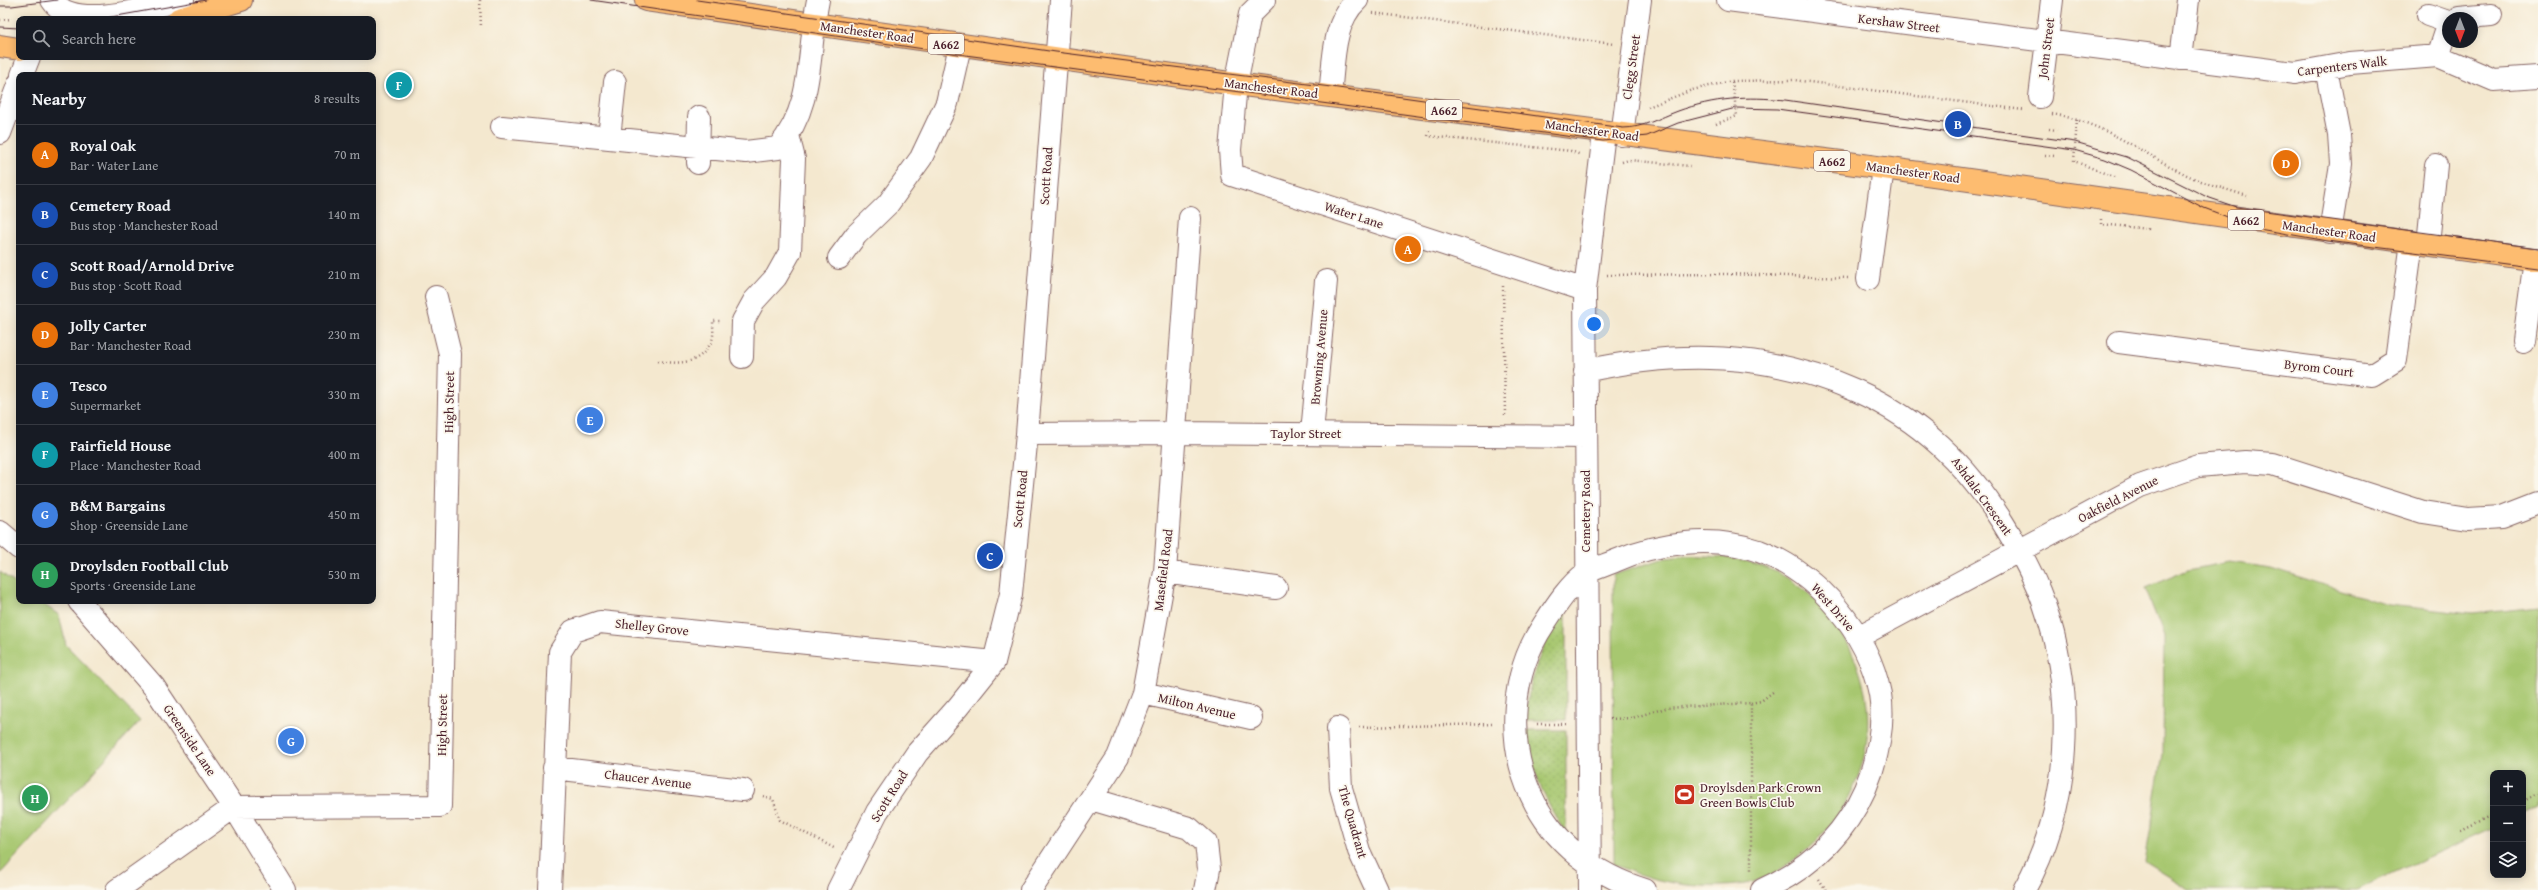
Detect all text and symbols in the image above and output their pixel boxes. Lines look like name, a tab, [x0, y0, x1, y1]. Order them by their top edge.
street label: Kershaw Street	[1857, 9, 1942, 38]
north arrow	[2442, 12, 2478, 48]
search box	[16, 16, 376, 60]
street label: Manchester Road	[819, 16, 915, 48]
street label: John Street	[2033, 16, 2059, 81]
icon: search	[30, 27, 52, 49]
text: Search here	[62, 28, 136, 49]
street label: Clegg Street	[1617, 33, 1645, 101]
road number: A662	[928, 34, 964, 54]
street label: Carpenters Walk	[2296, 51, 2388, 81]
pin: F	[386, 70, 412, 100]
street label: Manchester Road	[1223, 73, 1319, 103]
text: Nearby	[32, 86, 86, 111]
text: 8 results	[314, 89, 360, 108]
road number: A662	[1426, 100, 1462, 120]
pin: B	[1945, 109, 1971, 139]
street label: Manchester Road	[1544, 114, 1640, 146]
text: Royal Oak	[70, 135, 136, 156]
text: A	[41, 145, 49, 164]
text: 70 m	[334, 145, 360, 164]
street label: Scott Road	[1035, 146, 1058, 206]
pin: D	[2273, 148, 2299, 178]
road number: A662	[1814, 151, 1850, 171]
text: Bar · Water Lane	[70, 156, 158, 175]
street label: Manchester Road	[1865, 156, 1961, 188]
text: Cemetery Road	[70, 195, 171, 216]
street label: Water Lane	[1322, 196, 1386, 234]
text: B	[41, 205, 49, 224]
text: 140 m	[328, 205, 360, 224]
road number: A662	[2228, 210, 2264, 230]
street label: Manchester Road	[2281, 215, 2377, 247]
text: Bus stop · Manchester Road	[70, 216, 218, 235]
pin: A	[1395, 234, 1421, 264]
text: Scott Road/Arnold Drive	[70, 255, 234, 276]
text: C	[41, 265, 49, 284]
text: 210 m	[328, 265, 360, 284]
text: Bus stop · Scott Road	[70, 276, 182, 295]
street label: Browning Avenue	[1305, 308, 1333, 406]
your location	[1584, 314, 1604, 334]
text: Jolly Carter	[70, 315, 146, 336]
text: D	[41, 325, 49, 344]
text: 230 m	[328, 325, 360, 344]
text: Bar · Manchester Road	[70, 336, 191, 355]
street label: Byrom Court	[2283, 354, 2355, 382]
street label: High Street	[439, 371, 459, 433]
text: Tesco	[70, 375, 107, 396]
text: E	[42, 385, 48, 404]
text: 330 m	[328, 385, 360, 404]
text: Supermarket	[70, 396, 141, 415]
pin: E	[577, 405, 603, 435]
street label: Taylor Street	[1271, 424, 1342, 443]
text: Fairfield House	[70, 435, 171, 456]
text: F	[42, 445, 48, 464]
text: 400 m	[328, 445, 360, 464]
street label: Ashdale Crescent	[1947, 453, 2017, 540]
text: Place · Manchester Road	[70, 456, 201, 475]
street label: Scott Road	[1008, 469, 1032, 529]
street label: Cemetery Road	[1576, 470, 1595, 552]
street label: Oakfield Avenue	[2074, 471, 2162, 527]
text: B&M Bargains	[70, 495, 165, 516]
text: G	[41, 505, 49, 524]
text: 450 m	[328, 505, 360, 524]
text: Shop · Greenside Lane	[70, 516, 188, 535]
street label: Masefield Road	[1149, 528, 1177, 612]
pin: C	[977, 541, 1003, 571]
text: Droylsden Football Club	[70, 555, 229, 576]
text: H	[40, 565, 50, 584]
text: 530 m	[328, 565, 360, 584]
text: Sports · Greenside Lane	[70, 576, 196, 595]
street label: West Drive	[1807, 579, 1859, 635]
street label: Shelley Grove	[614, 614, 690, 640]
street label: Milton Avenue	[1156, 688, 1238, 724]
street label: High Street	[432, 694, 452, 756]
street label: Greenside Lane	[159, 700, 221, 780]
pin: G	[278, 726, 304, 756]
street label: Chaucer Avenue	[603, 764, 693, 794]
street label: Scott Road	[866, 766, 912, 826]
map controls	[2490, 770, 2526, 878]
button: +	[2490, 770, 2526, 806]
place label: Droylsden Park Crown Green Bowls Club	[1700, 778, 1822, 812]
sports icon: Droylsden Park Crown Green Bowls Club	[1671, 781, 1697, 807]
pin: H	[22, 783, 48, 813]
street label: The Quadrant	[1334, 783, 1373, 861]
button: −	[2490, 806, 2526, 842]
button: layers	[2490, 842, 2526, 878]

